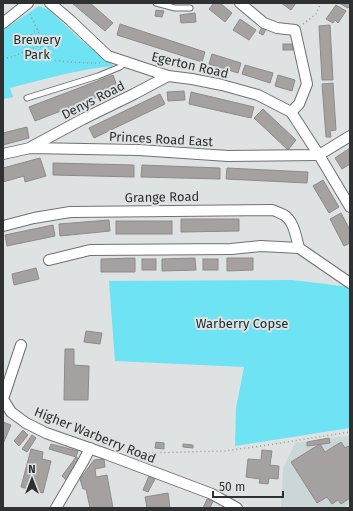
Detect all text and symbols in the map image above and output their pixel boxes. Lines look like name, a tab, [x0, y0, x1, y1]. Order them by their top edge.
park label: Brewery Park	[13, 32, 61, 62]
street label: Egerton Road	[150, 49, 230, 81]
street label: Denys Road	[59, 78, 127, 122]
street label: Princes Road East	[109, 129, 214, 149]
street label: Grange Road	[125, 189, 199, 205]
park label: Warberry Copse	[196, 316, 288, 331]
street label: Higher Warberry Road	[32, 404, 158, 466]
north arrow	[12, 459, 52, 499]
text: N	[28, 463, 36, 476]
scale bar	[213, 473, 283, 499]
text: 50 m	[219, 480, 245, 494]

